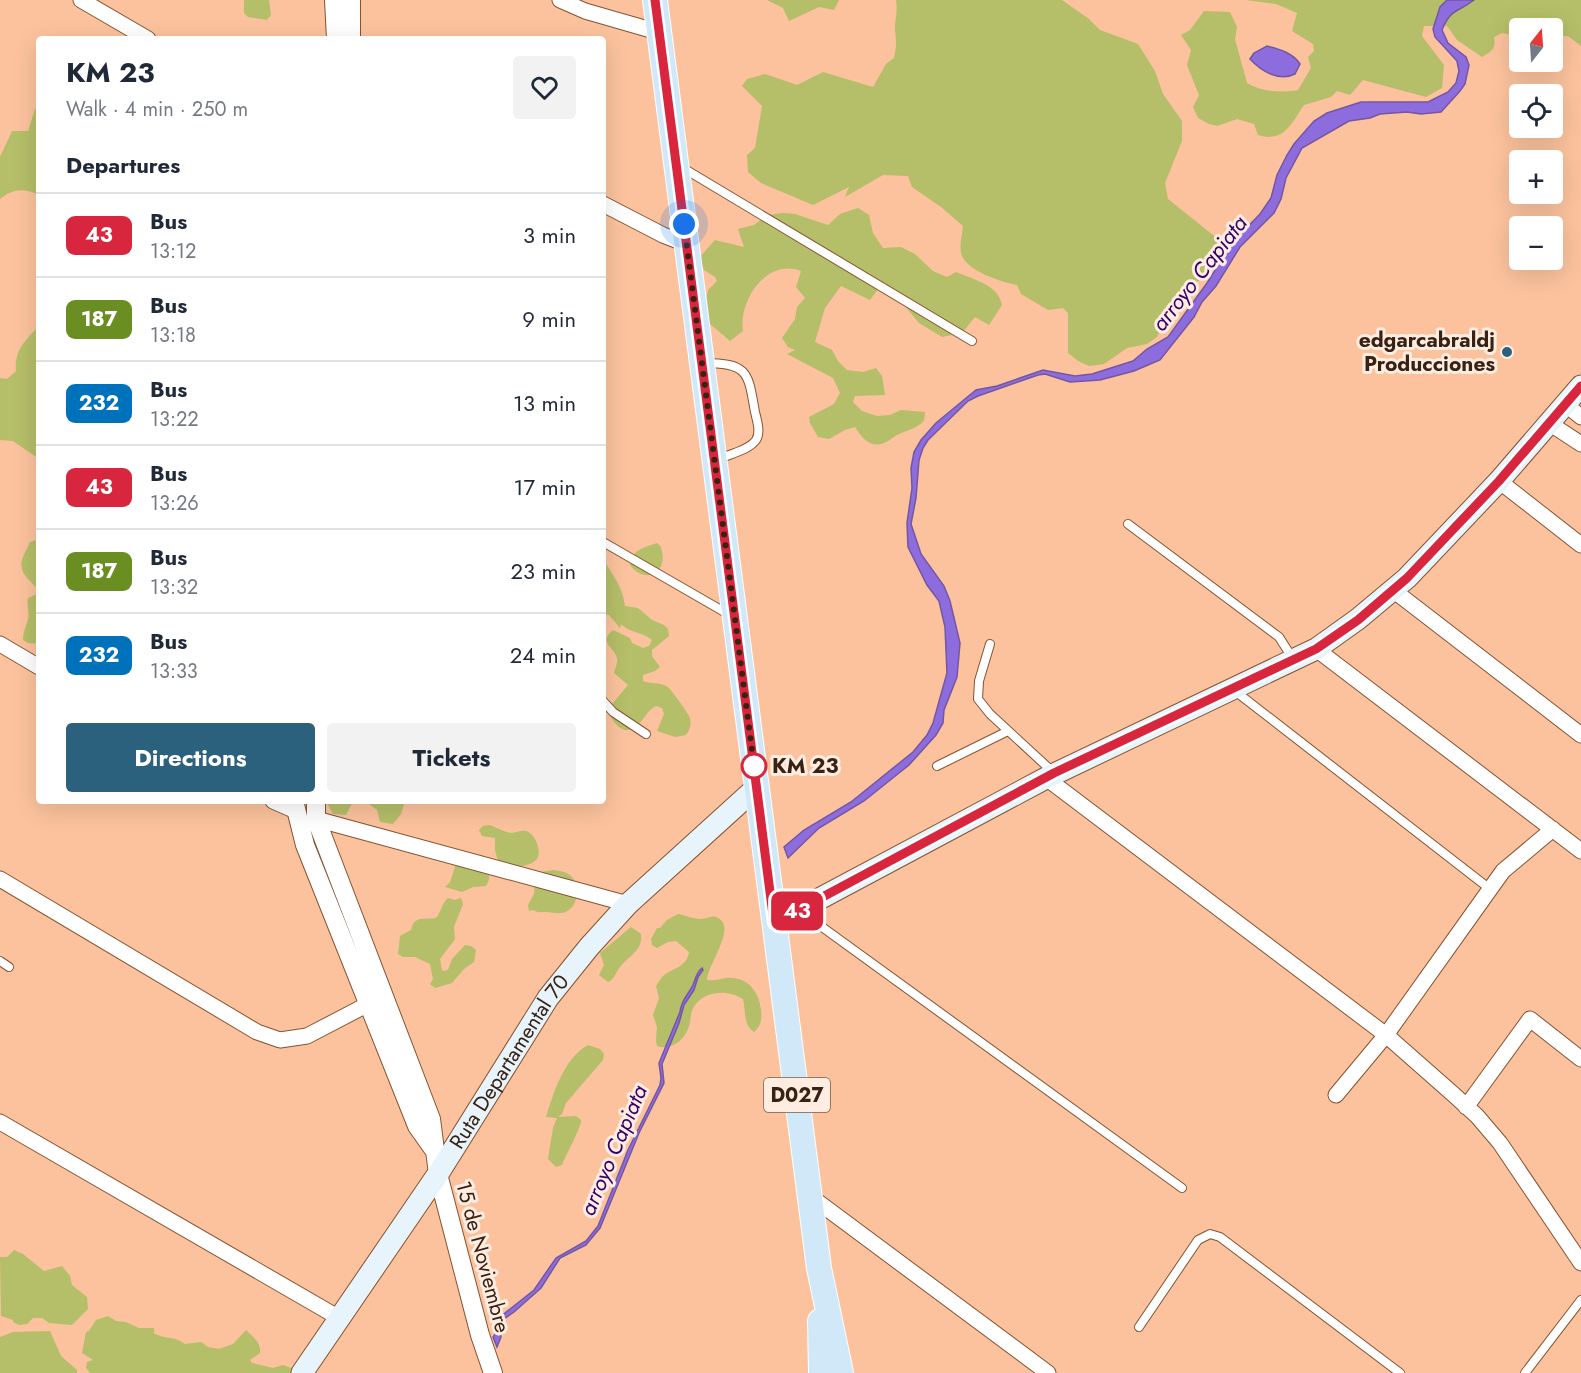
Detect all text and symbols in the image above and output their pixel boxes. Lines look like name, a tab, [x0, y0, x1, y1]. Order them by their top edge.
north arrow	[1509, 18, 1563, 72]
map controls	[1509, 18, 1563, 270]
text: KM 23	[66, 52, 155, 93]
button: heart	[513, 56, 576, 119]
button: locate	[1509, 84, 1563, 138]
text: Walk · 4 min · 250 m	[66, 95, 248, 124]
text: Departures	[66, 149, 180, 181]
button: +	[1509, 150, 1563, 204]
text: Bus	[150, 205, 187, 237]
water label: arroyo Capiata	[1144, 208, 1254, 338]
your location	[669, 209, 699, 239]
button: −	[1509, 216, 1563, 270]
text: 3 min	[523, 219, 576, 251]
text: 43	[85, 220, 113, 250]
text: 13:12	[150, 237, 196, 266]
text: Bus	[150, 289, 187, 321]
text: 9 min	[522, 303, 576, 335]
text: 187	[81, 304, 117, 334]
text: 13:18	[150, 321, 196, 350]
place label: edgarcabraldj Producciones	[1359, 325, 1495, 379]
marker: edgarcabraldj Producciones	[1500, 345, 1514, 359]
text: Bus	[150, 373, 187, 405]
text: 13 min	[513, 387, 576, 419]
text: 232	[79, 388, 119, 418]
text: 13:22	[150, 405, 199, 434]
text: Bus	[150, 457, 187, 489]
text: 17 min	[514, 471, 576, 503]
text: 43	[85, 472, 113, 502]
text: 13:26	[150, 489, 199, 518]
text: Bus	[150, 541, 187, 573]
text: 23 min	[510, 555, 576, 587]
text: 187	[81, 556, 117, 586]
text: 13:32	[150, 573, 198, 602]
text: Bus	[150, 625, 187, 657]
text: 24 min	[510, 639, 576, 671]
text: 232	[79, 640, 119, 670]
text: 13:33	[150, 657, 198, 686]
button: Directions	[66, 723, 315, 792]
button: Tickets	[327, 723, 576, 792]
place label: KM 23	[772, 751, 839, 781]
marker: KM 23	[741, 753, 767, 779]
line badge: 43	[770, 892, 824, 930]
text: 43	[783, 896, 811, 926]
street label: Ruta Departamental 70	[442, 968, 576, 1155]
road number: D027	[764, 1078, 830, 1112]
water label: arroyo Capiata	[571, 1080, 655, 1220]
street label: 15 de Noviembre	[448, 1178, 518, 1336]

